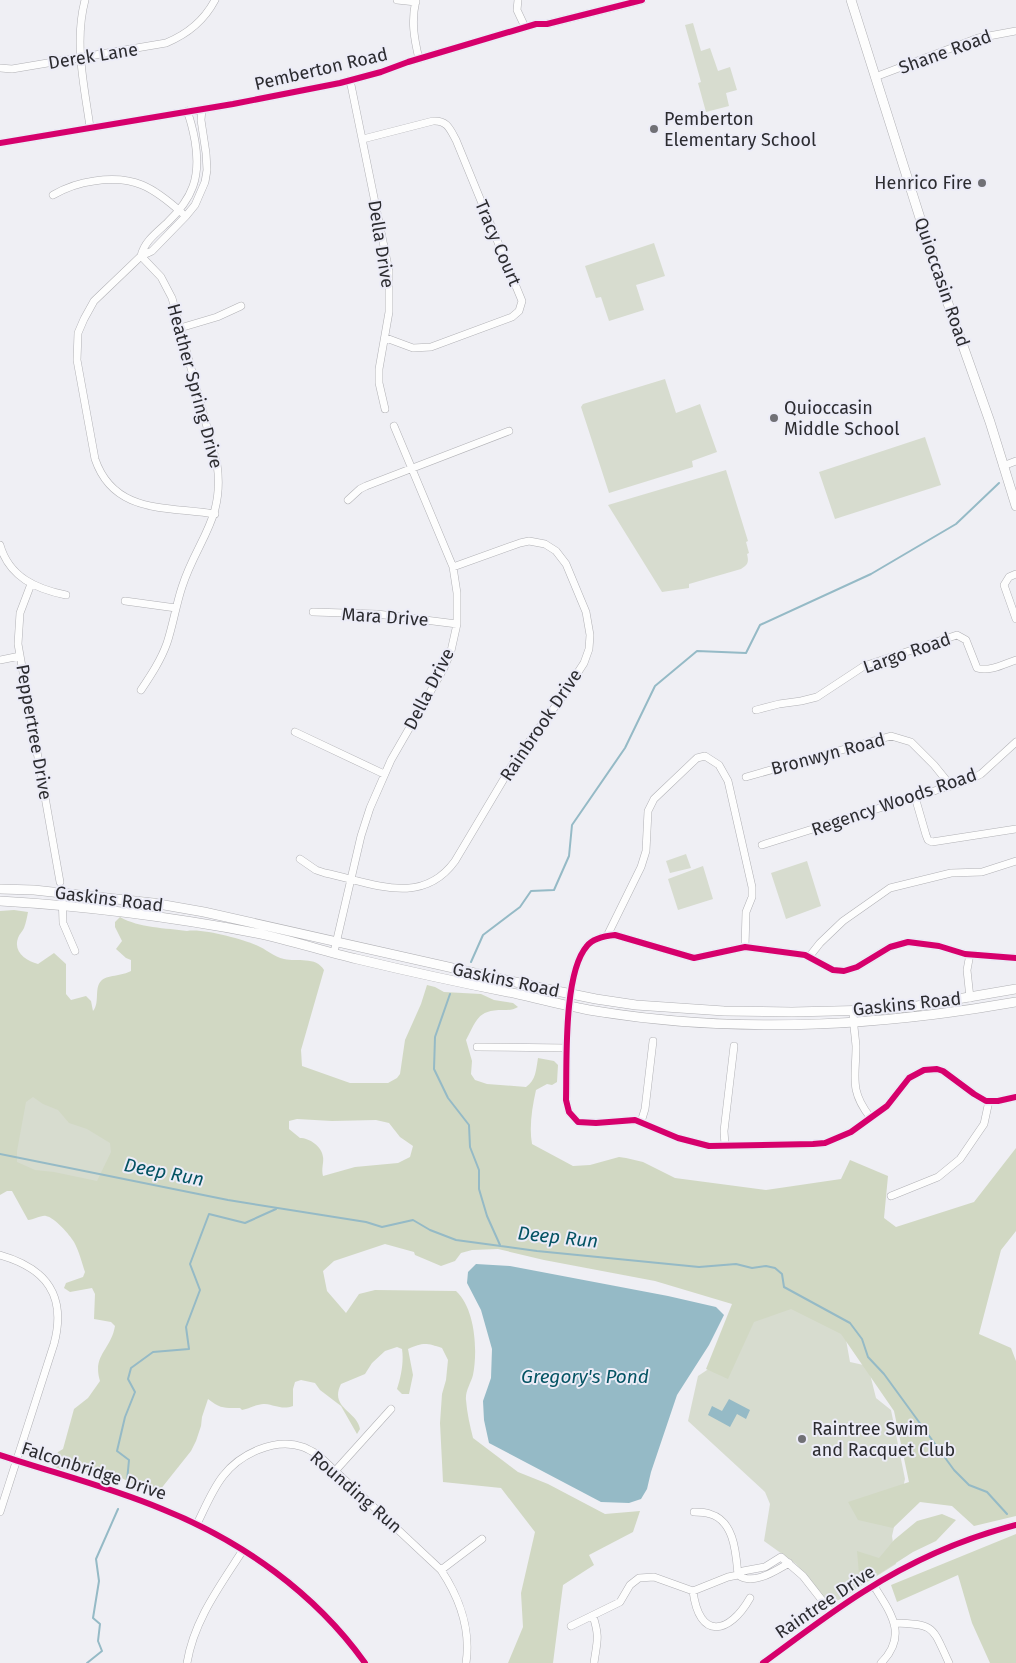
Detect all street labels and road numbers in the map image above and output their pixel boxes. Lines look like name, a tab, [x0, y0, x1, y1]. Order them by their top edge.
street label: Shane Road	[896, 25, 994, 79]
street label: Derek Lane	[47, 38, 139, 74]
street label: Pemberton Road	[252, 43, 390, 95]
street label: Tracy Court	[470, 197, 526, 290]
street label: Della Drive	[363, 199, 399, 289]
street label: Quioccasin Road	[910, 215, 974, 349]
street label: Heather Spring Drive	[162, 301, 228, 471]
street label: Mara Drive	[341, 603, 429, 631]
street label: Largo Road	[860, 628, 954, 678]
street label: Della Drive	[399, 645, 459, 733]
street label: Peppertree Drive	[11, 662, 57, 802]
street label: Rainbrook Drive	[495, 665, 587, 785]
street label: Bronwyn Road	[769, 728, 887, 780]
street label: Regency Woods Road	[809, 763, 979, 841]
street label: Gaskins Road	[54, 881, 164, 917]
street label: Gaskins Road	[450, 958, 562, 1002]
street label: Gaskins Road	[852, 987, 962, 1021]
street label: Falconbridge Drive	[19, 1437, 169, 1505]
street label: Rounding Run	[306, 1446, 406, 1538]
street label: Raintree Drive	[771, 1561, 879, 1643]

